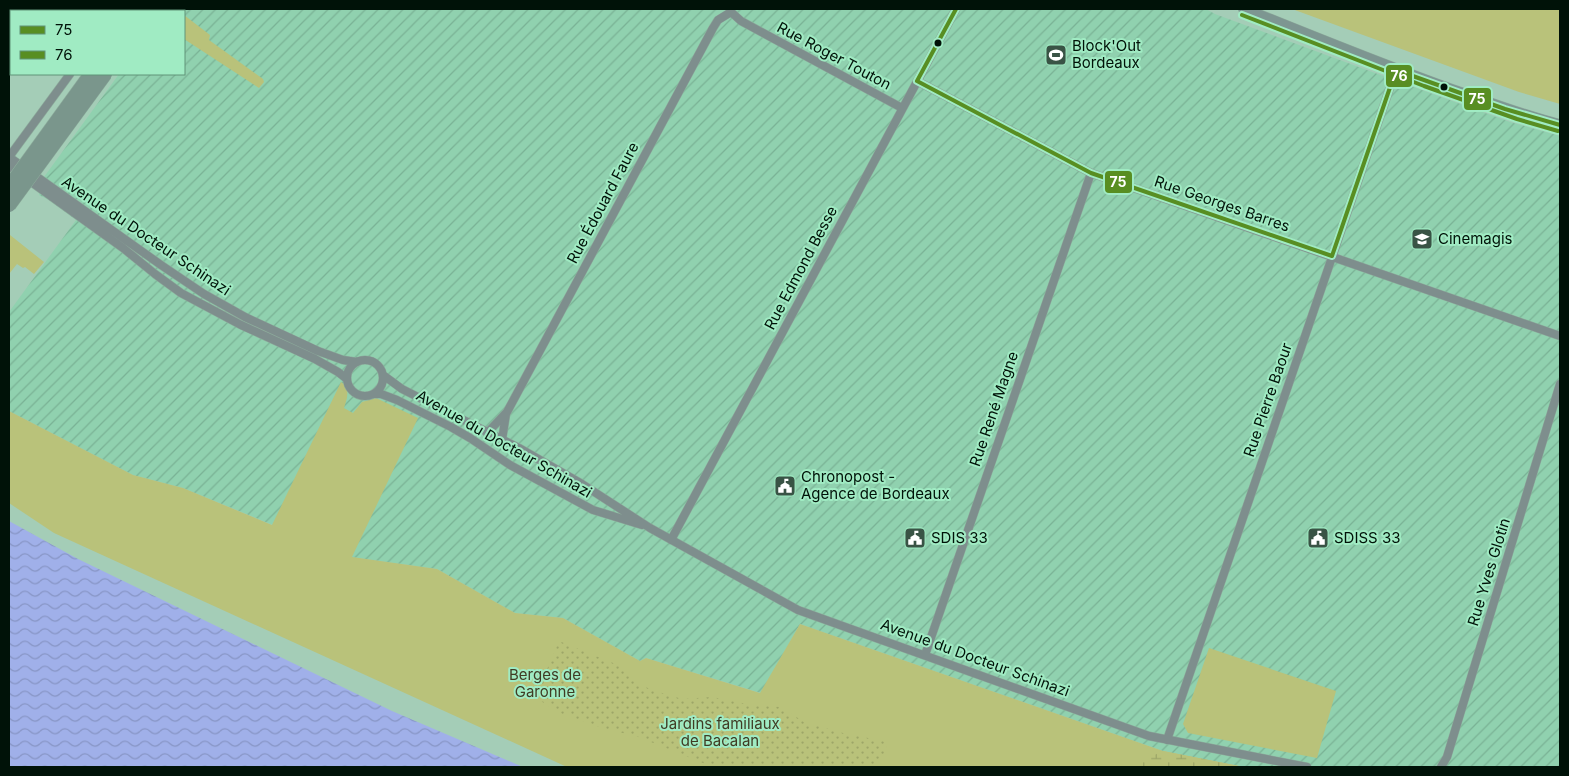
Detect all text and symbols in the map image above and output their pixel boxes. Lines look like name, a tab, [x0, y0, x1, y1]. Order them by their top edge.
legend	[10, 10, 185, 75]
street label: Rue Roger Touton	[774, 17, 895, 94]
text: 75	[55, 20, 72, 39]
place label: Block'Out Bordeaux	[1072, 36, 1141, 72]
unlabelled marker	[933, 38, 943, 48]
sports icon: Block'Out Bordeaux	[1044, 43, 1068, 67]
text: 76	[55, 45, 73, 64]
line badge: 76	[1385, 64, 1413, 88]
text: 76	[1390, 67, 1408, 84]
unlabelled marker	[1439, 82, 1449, 92]
line badge: 75	[1463, 87, 1492, 111]
text: 75	[1469, 90, 1486, 107]
street label: Rue Édouard Faure	[563, 139, 643, 267]
line badge: 75	[1104, 170, 1133, 194]
street label: Rue Georges Barres	[1152, 171, 1292, 236]
street label: Avenue du Docteur Schinazi	[58, 172, 234, 299]
text: 75	[1110, 173, 1127, 190]
street label: Rue Edmond Besse	[760, 203, 841, 333]
school or university icon: Cinemagis	[1410, 227, 1434, 251]
place label: Cinemagis	[1438, 229, 1513, 248]
street label: Rue Pierre Baour	[1239, 340, 1296, 459]
street label: Rue René Magne	[965, 349, 1022, 469]
street label: Avenue du Docteur Schinazi	[413, 385, 595, 502]
place label: Chronopost - Agence de Bordeaux	[801, 467, 950, 503]
public building icon: Chronopost - Agence de Bordeaux	[773, 474, 797, 498]
street label: Rue Yves Glotin	[1463, 516, 1514, 628]
public building icon: SDIS 33	[903, 526, 927, 550]
public building icon: SDISS 33	[1306, 526, 1330, 550]
place label: SDIS 33	[931, 528, 988, 547]
place label: SDISS 33	[1334, 528, 1400, 547]
street label: Avenue du Docteur Schinazi	[878, 614, 1072, 701]
park label: Berges de Garonne	[509, 665, 581, 701]
park label: Jardins familiaux de Bacalan	[660, 714, 780, 750]

